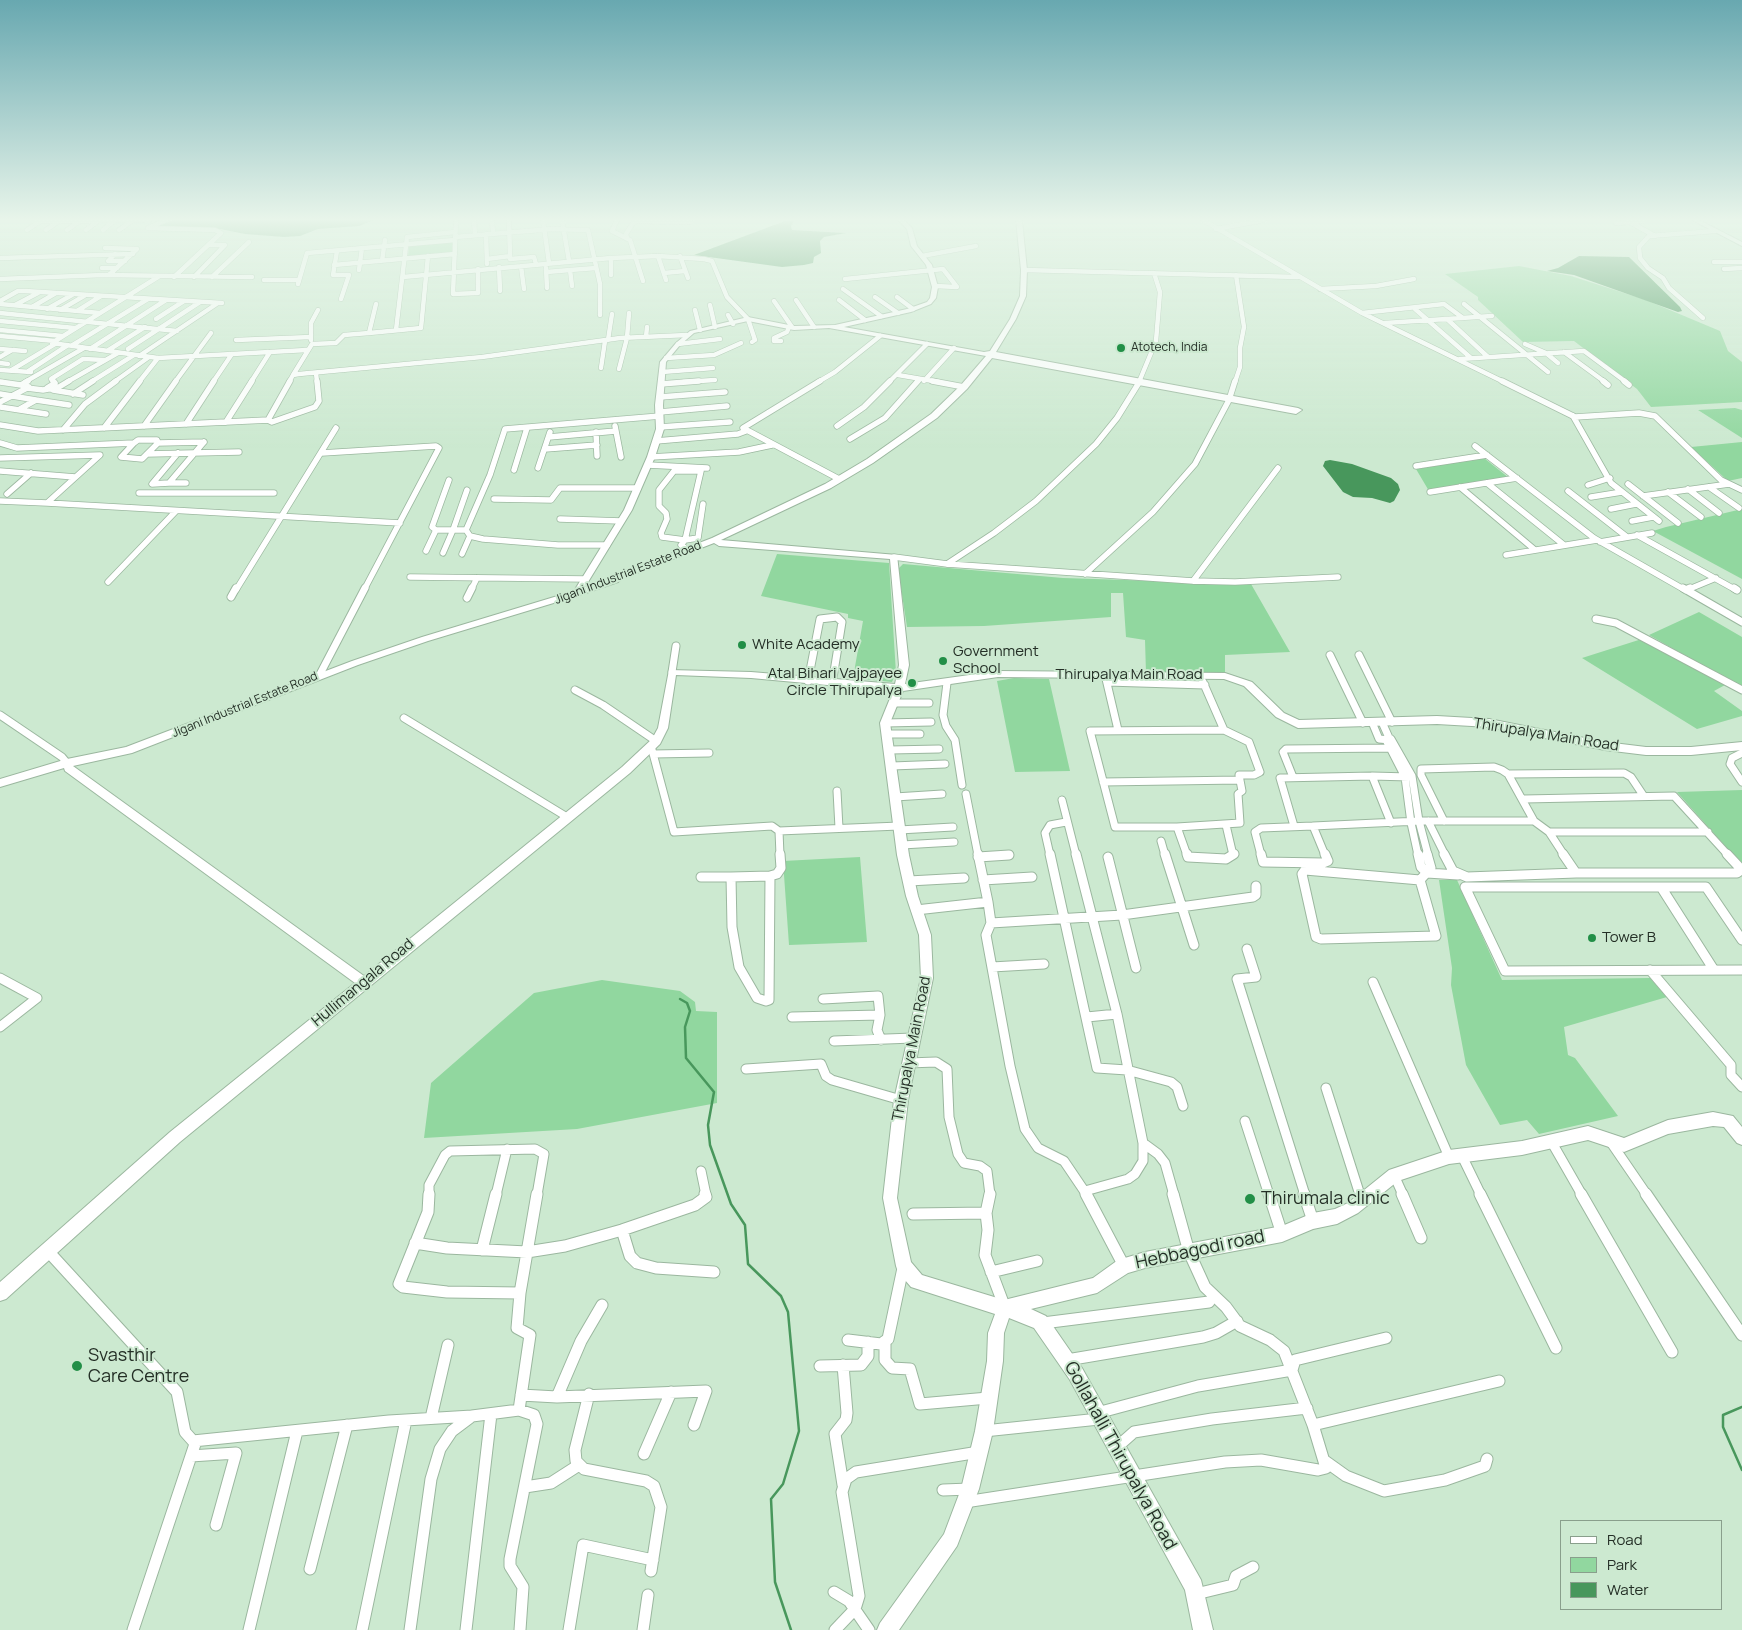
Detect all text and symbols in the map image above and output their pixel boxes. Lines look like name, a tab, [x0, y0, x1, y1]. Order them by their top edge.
place label: Atotech, India	[1131, 341, 1207, 355]
marker: Atotech, India	[1115, 342, 1127, 354]
street label: Jigani Industrial Estate Road	[553, 538, 703, 608]
place label: White Academy	[752, 636, 860, 654]
marker: White Academy	[736, 639, 748, 651]
place label: Government School	[953, 643, 1039, 678]
marker: Government School	[937, 655, 949, 667]
place label: Atal Bihari Vajpayee Circle Thirupalya	[768, 665, 902, 700]
street label: Thirupalya Main Road	[1055, 666, 1203, 684]
street label: Jigani Industrial Estate Road	[170, 669, 320, 741]
marker: Atal Bihari Vajpayee Circle Thirupalya	[906, 677, 918, 689]
street label: Thirupalya Main Road	[1472, 715, 1620, 755]
place label: Tower B	[1602, 929, 1656, 947]
marker: Tower B	[1586, 932, 1598, 944]
street label: Hullimangala Road	[308, 935, 418, 1031]
street label: Thirupalya Main Road	[889, 975, 935, 1123]
place label: Thirumala clinic	[1261, 1188, 1390, 1210]
marker: Thirumala clinic	[1243, 1192, 1257, 1206]
street label: Hebbagodi road	[1133, 1226, 1267, 1274]
place label: Svasthir Care Centre	[88, 1345, 189, 1388]
street label: Gollahalli Thirupalya Road	[1059, 1358, 1181, 1554]
marker: Svasthir Care Centre	[70, 1359, 84, 1373]
legend	[1560, 1520, 1722, 1610]
text: Road	[1607, 1529, 1643, 1550]
text: Park	[1607, 1554, 1637, 1575]
text: Water	[1607, 1579, 1649, 1600]

